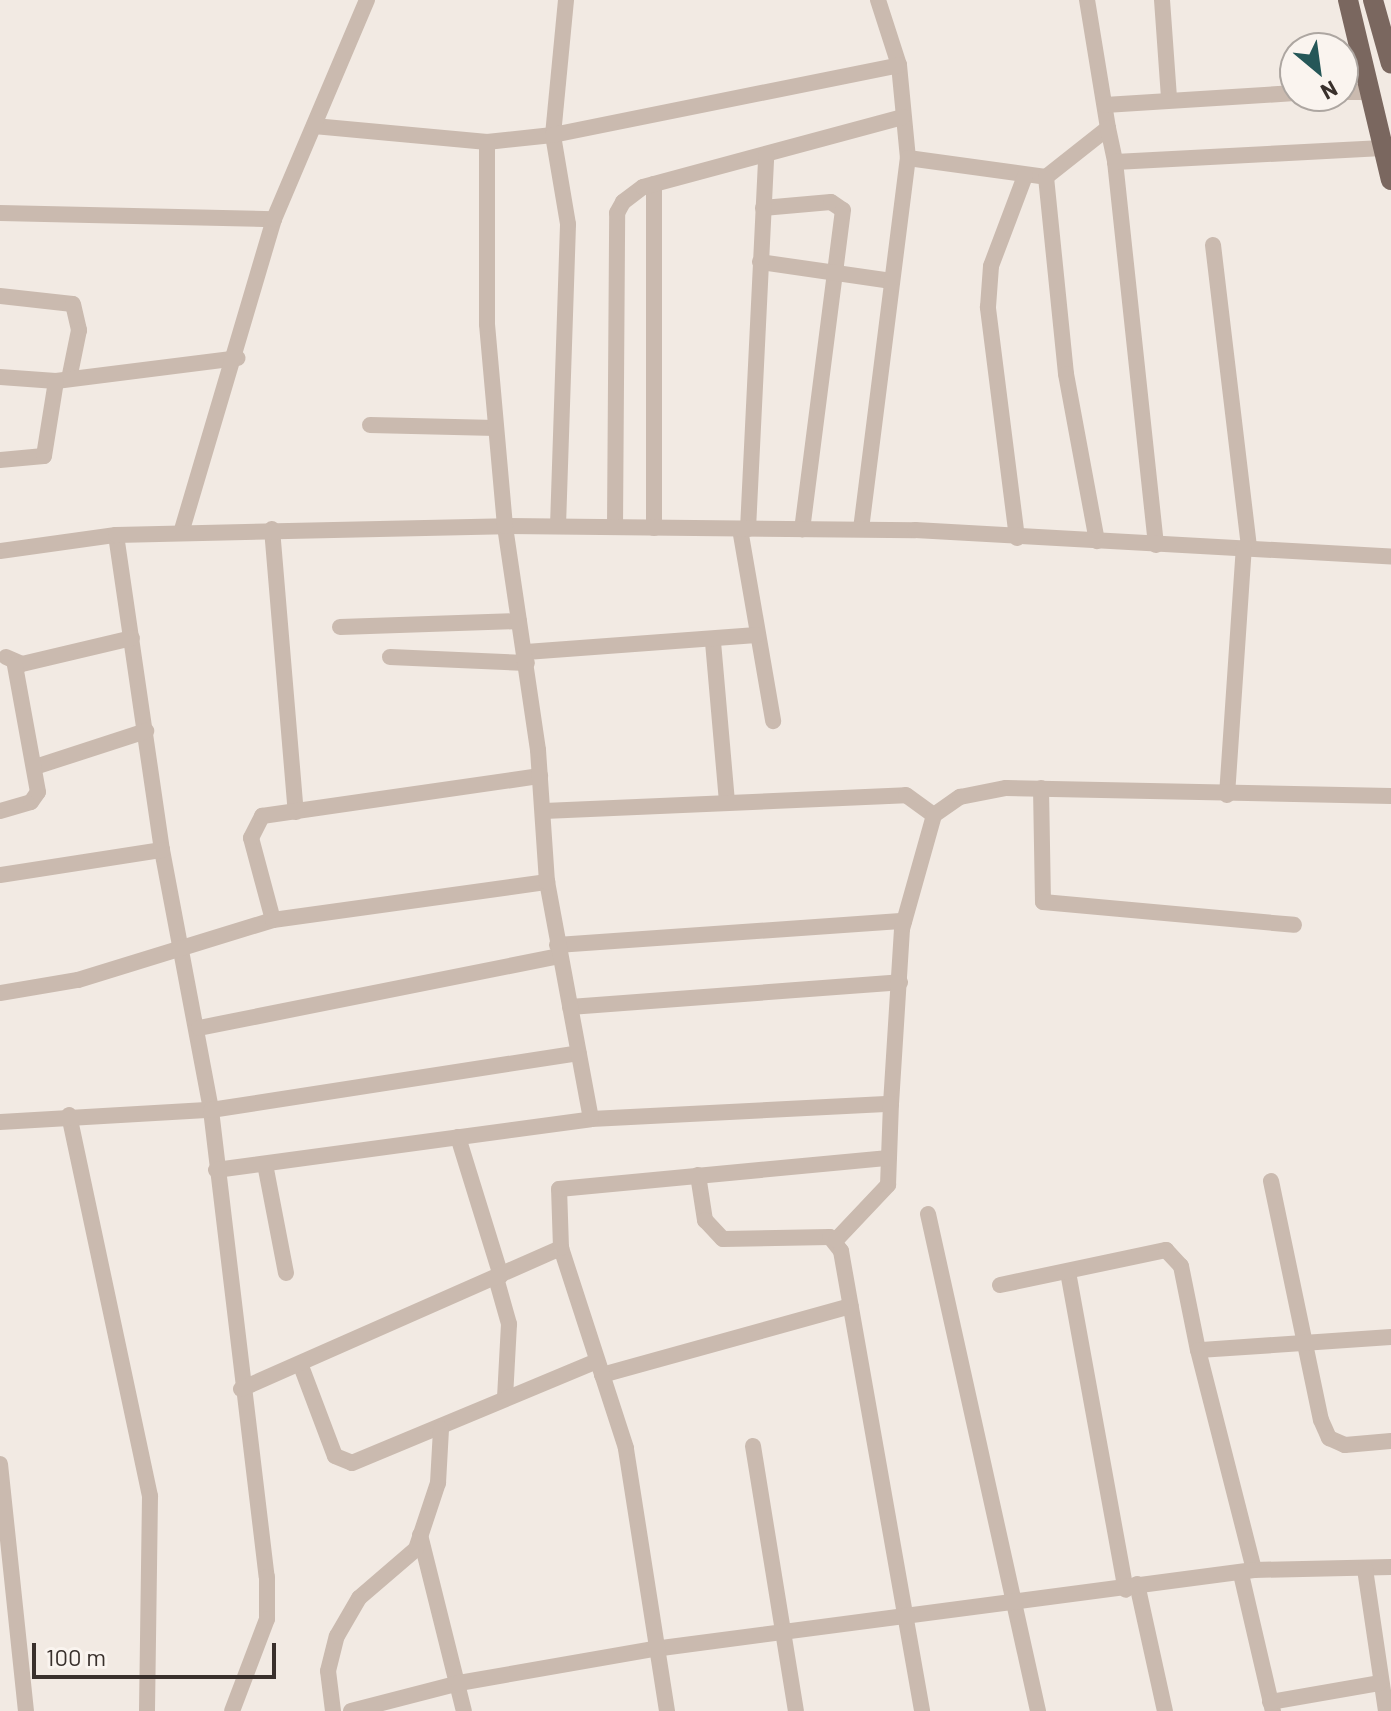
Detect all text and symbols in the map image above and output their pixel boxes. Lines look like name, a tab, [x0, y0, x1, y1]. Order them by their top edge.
north arrow	[1279, 32, 1359, 112]
text: N	[1317, 76, 1342, 106]
scale bar	[36, 1627, 280, 1677]
text: 100 m	[46, 1642, 106, 1671]

